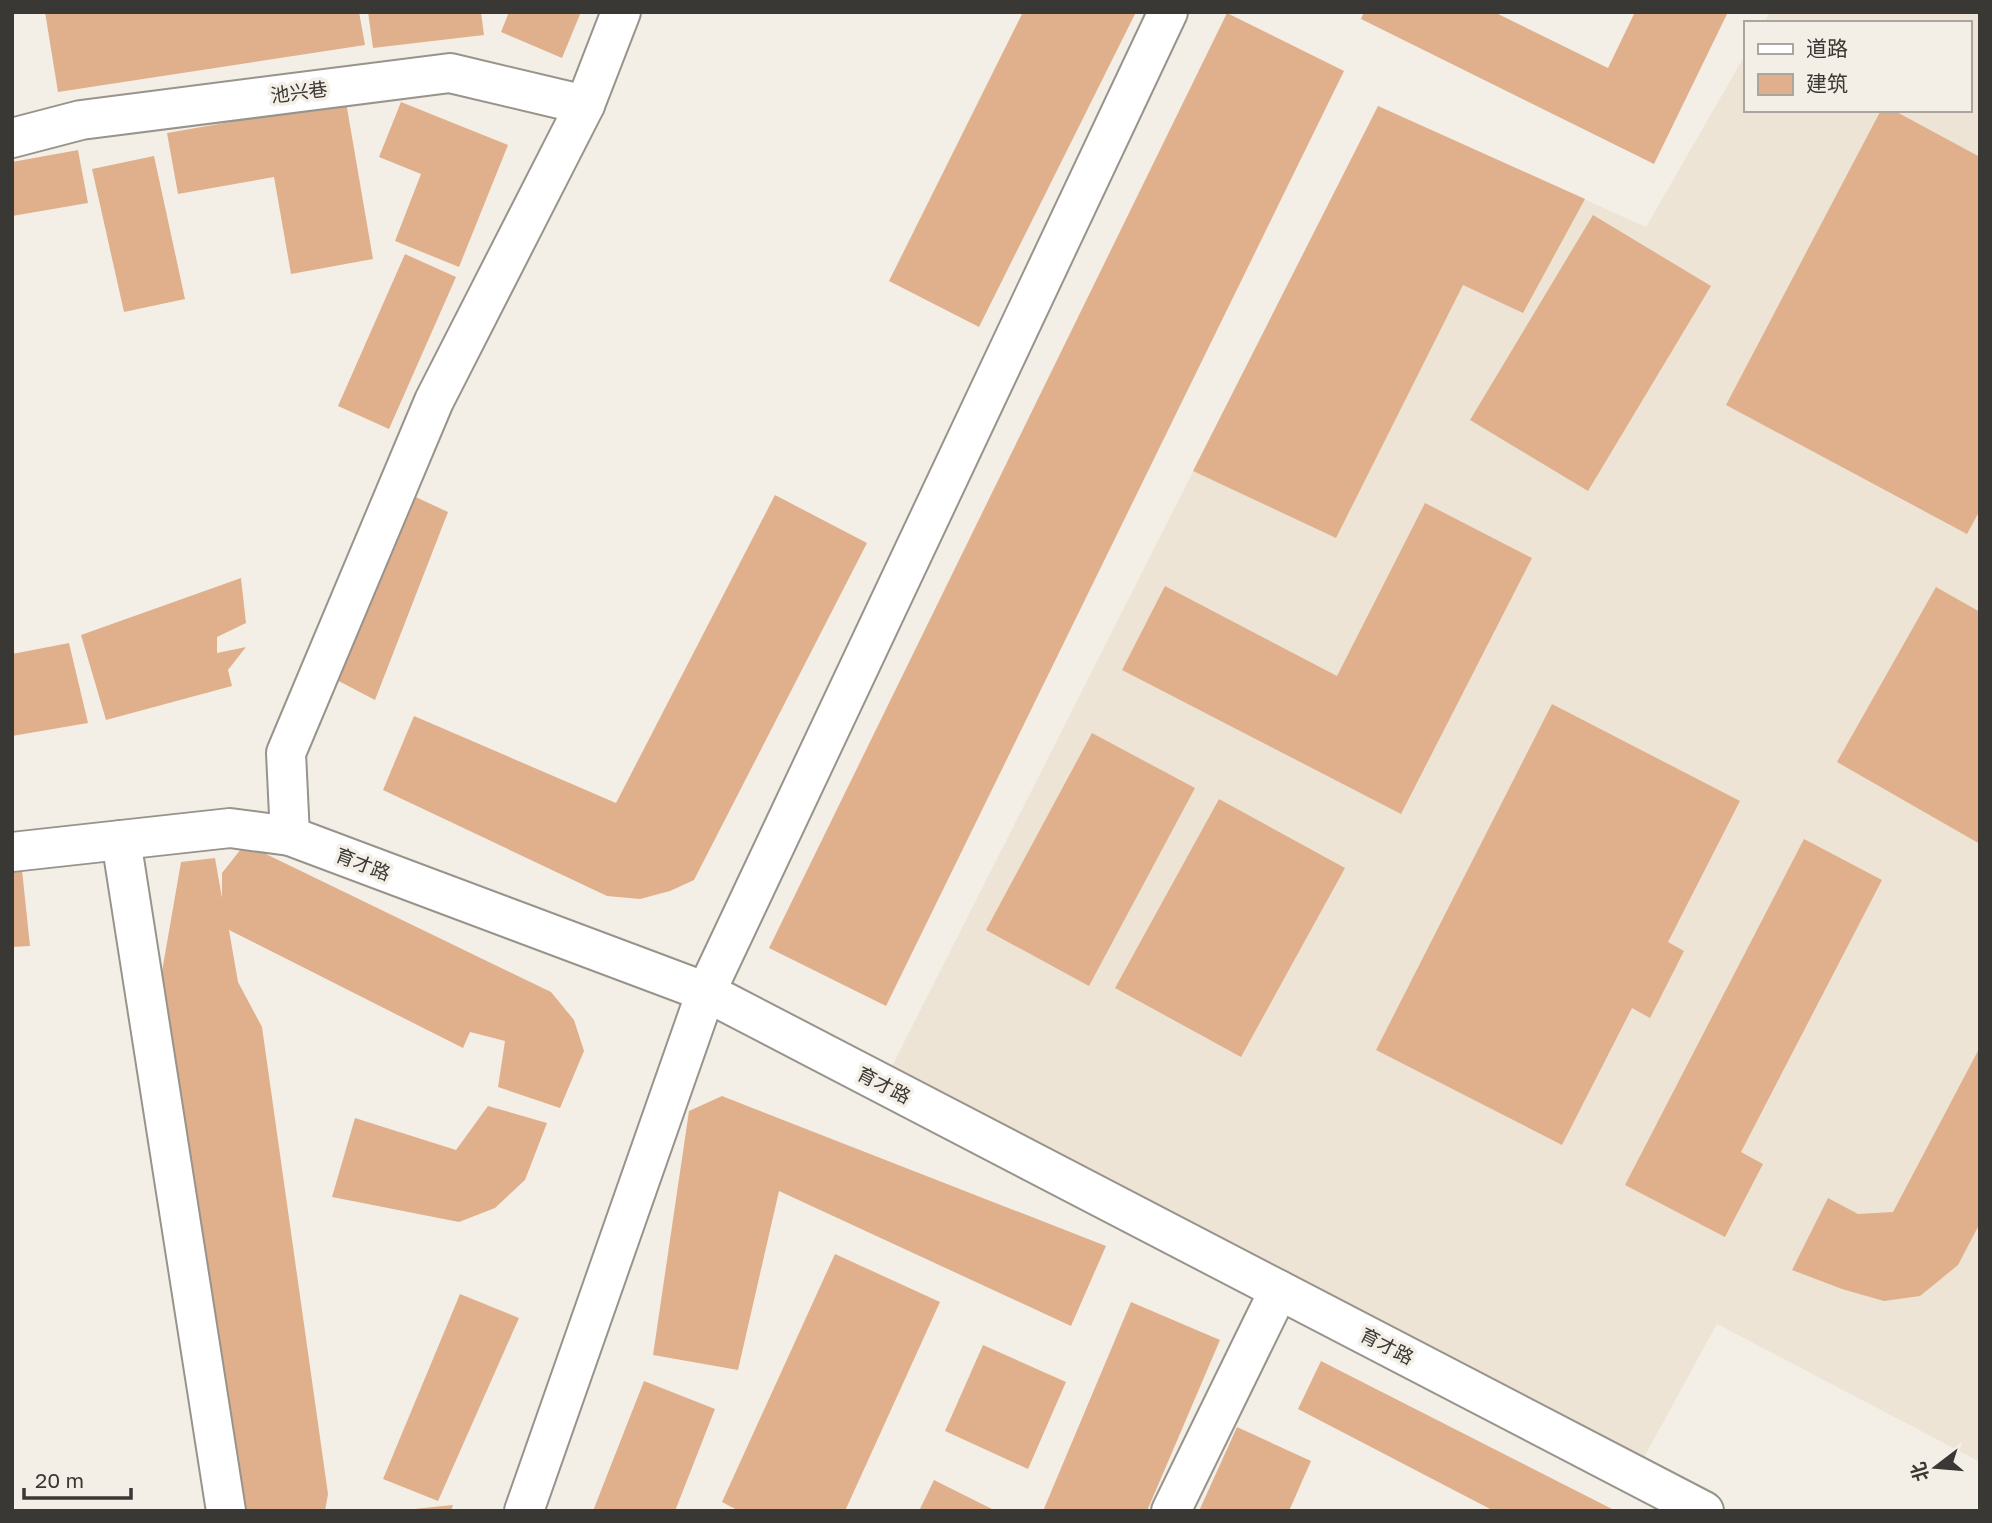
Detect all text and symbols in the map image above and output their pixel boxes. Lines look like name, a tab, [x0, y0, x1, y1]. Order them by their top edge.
legend	[1744, 21, 1971, 112]
text: 道路	[1806, 35, 1848, 61]
text: 建筑	[1806, 70, 1848, 96]
street label: 池兴巷	[269, 77, 329, 106]
street label: 育才路	[332, 843, 394, 884]
street label: 育才路	[854, 1061, 915, 1108]
street label: 育才路	[1357, 1322, 1418, 1369]
north arrow	[1901, 1432, 1971, 1502]
scale bar	[24, 1456, 131, 1500]
text: 北	[1906, 1460, 1933, 1484]
text: 20 m	[35, 1467, 84, 1493]

